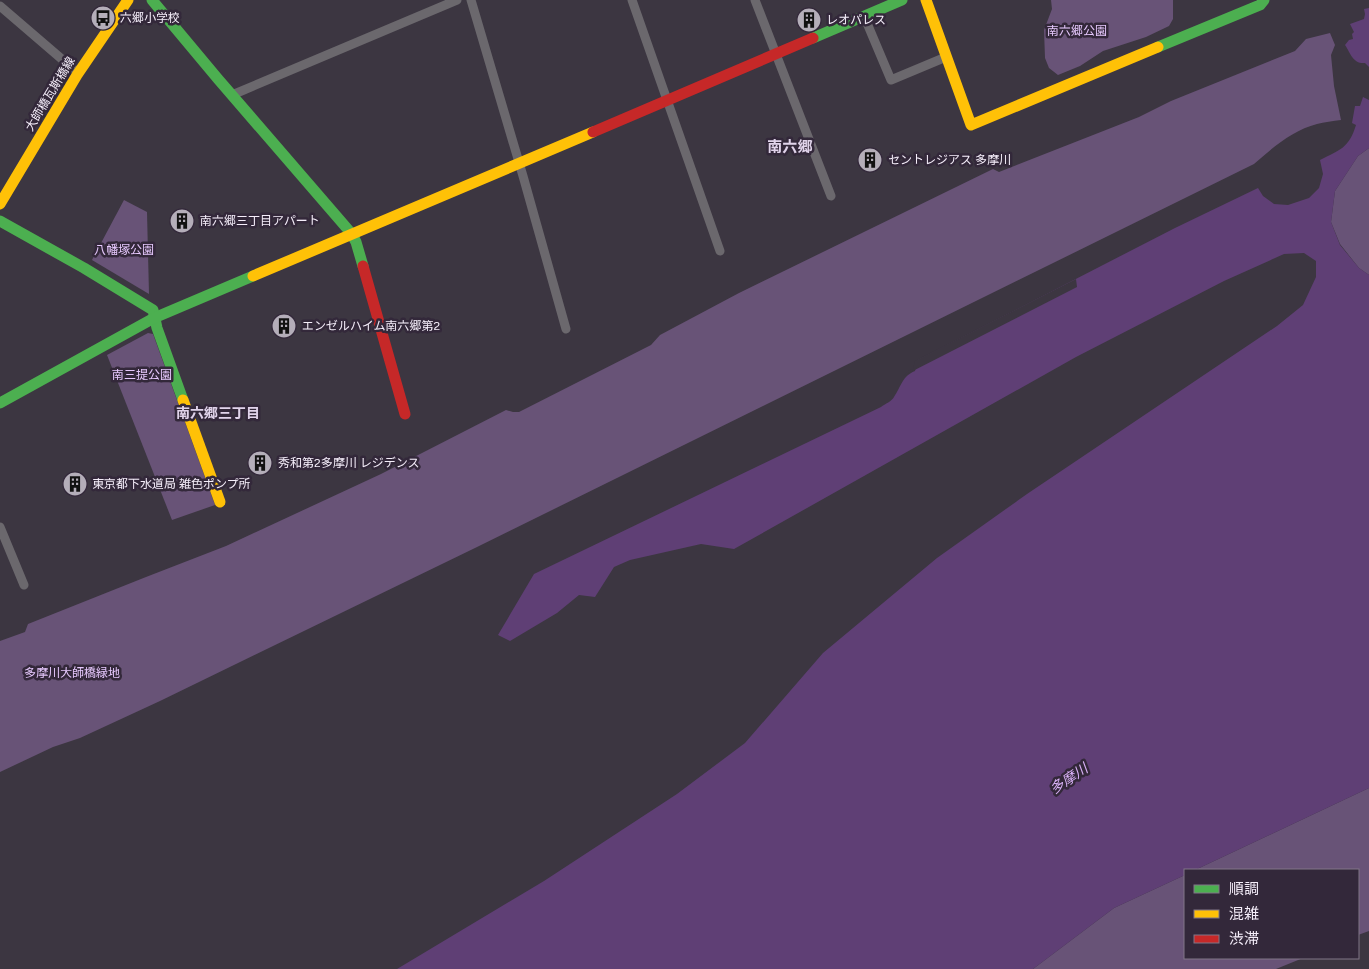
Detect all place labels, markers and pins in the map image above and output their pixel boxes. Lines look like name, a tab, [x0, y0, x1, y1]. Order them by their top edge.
bus stop icon: 六郷小学校	[90, 5, 116, 31]
building icon: レオパレス	[796, 7, 822, 33]
place label: 六郷小学校	[120, 11, 180, 25]
place label: レオパレス	[826, 13, 886, 27]
building icon: セントレジアス 多摩川	[857, 147, 883, 173]
place label: セントレジアス 多摩川	[888, 153, 1011, 167]
building icon: 南六郷三丁目アパート	[169, 208, 195, 234]
place label: 南六郷三丁目アパート	[200, 214, 320, 228]
building icon: エンゼルハイム南六郷第2	[271, 313, 297, 339]
place label: エンゼルハイム南六郷第2	[302, 319, 440, 333]
building icon: 秀和第2多摩川 レジデンス	[247, 450, 273, 476]
place label: 秀和第2多摩川 レジデンス	[278, 456, 419, 470]
building icon: 東京都下水道局 雑色ポンプ所	[62, 471, 88, 497]
place label: 東京都下水道局 雑色ポンプ所	[92, 477, 251, 491]

